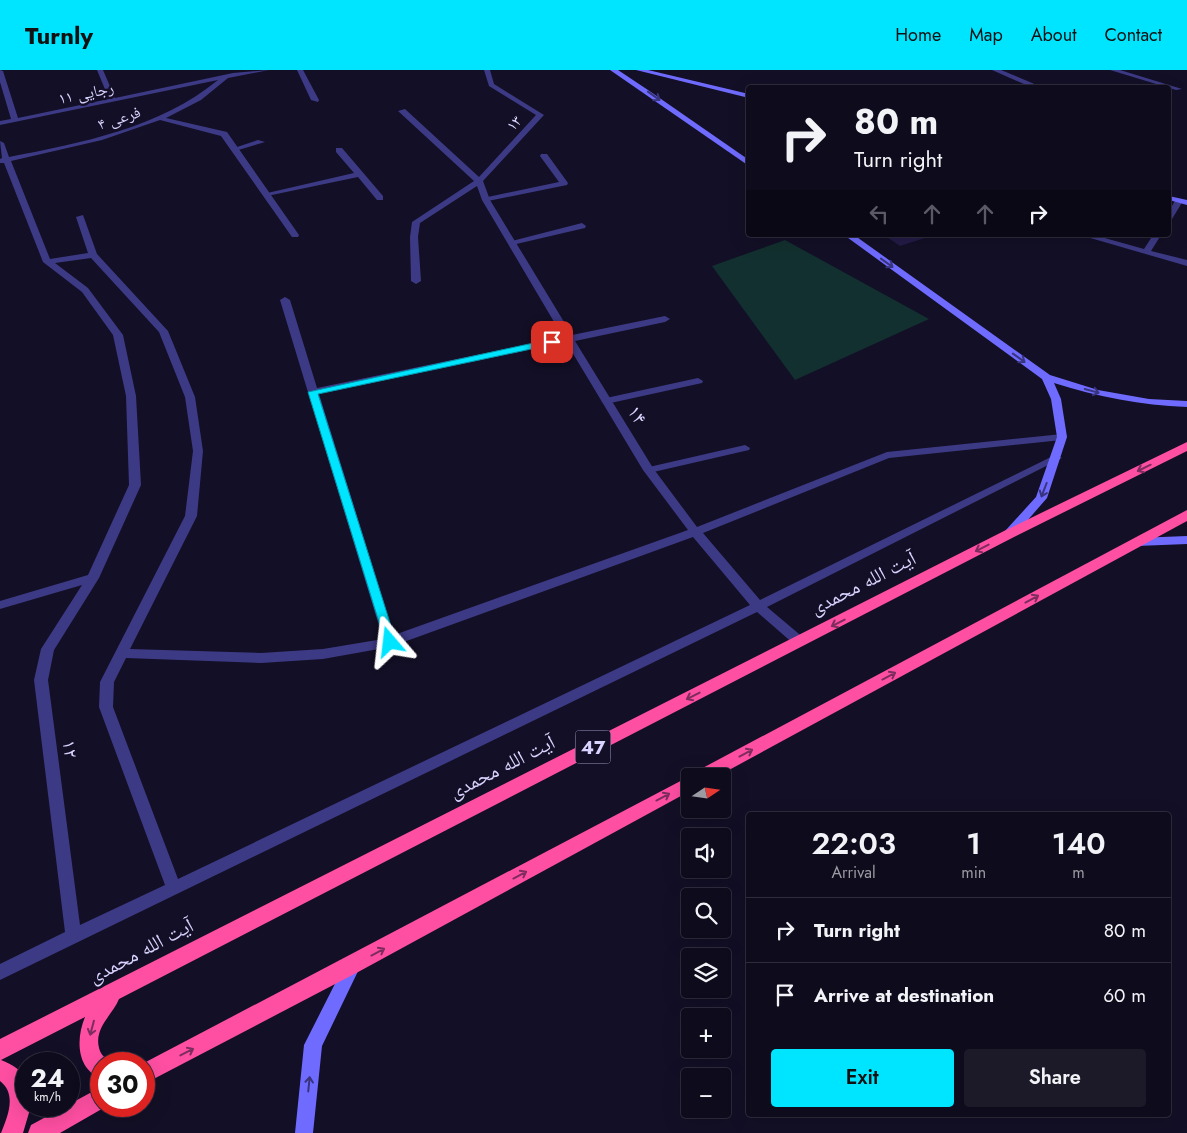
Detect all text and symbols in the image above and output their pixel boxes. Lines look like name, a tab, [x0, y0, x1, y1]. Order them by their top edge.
text: Turnly	[25, 18, 93, 53]
text: Home	[895, 22, 941, 48]
text: Map	[969, 22, 1003, 48]
text: About	[1031, 22, 1076, 48]
text: Contact	[1104, 22, 1162, 48]
street label: رجایی ۱۱	[56, 76, 116, 110]
one-way arrow	[647, 91, 661, 101]
text: 80 m	[854, 97, 938, 147]
street label: فرعی ۴	[94, 100, 144, 136]
icon: right	[771, 105, 836, 170]
street label: ۱۳	[501, 110, 527, 136]
text: Turn right	[854, 143, 942, 175]
icon: left	[865, 200, 893, 228]
icon: ahead	[918, 200, 946, 228]
icon: ahead	[971, 200, 999, 228]
icon: right	[1024, 200, 1052, 228]
one-way arrow	[880, 258, 893, 269]
pin	[531, 321, 573, 363]
icon: arrive	[538, 328, 566, 356]
one-way arrow	[1012, 353, 1026, 363]
one-way arrow	[1084, 387, 1100, 396]
street label: ۱۴	[620, 400, 654, 430]
one-way arrow	[1137, 464, 1152, 473]
one-way arrow	[1039, 482, 1048, 497]
street label: آیت الله محمدی	[805, 543, 922, 622]
one-way arrow	[975, 543, 990, 553]
one-way arrow	[1024, 594, 1039, 604]
position arrow	[363, 615, 415, 667]
one-way arrow	[831, 619, 846, 628]
one-way arrow	[881, 671, 896, 681]
one-way arrow	[686, 692, 701, 701]
street label: آیت الله محمدی	[444, 727, 561, 806]
road number: 47	[576, 730, 610, 764]
street label: ۱۲	[54, 738, 86, 760]
one-way arrow	[738, 748, 753, 758]
north arrow	[681, 768, 731, 818]
map controls	[681, 768, 731, 1118]
one-way arrow	[656, 792, 670, 802]
text: 22:03	[811, 822, 896, 865]
text: 1	[966, 822, 981, 865]
text: 140	[1052, 822, 1106, 865]
button: sound	[681, 828, 731, 878]
text: Arrival	[832, 861, 876, 884]
text: min	[961, 861, 986, 884]
text: m	[1072, 861, 1085, 884]
one-way arrow	[513, 870, 528, 880]
button: search	[681, 888, 731, 938]
street label: آیت الله محمدی	[83, 911, 200, 991]
icon: right	[771, 916, 799, 944]
text: Turn right	[814, 917, 900, 944]
text: 80 m	[1104, 917, 1146, 944]
one-way arrow	[370, 947, 385, 957]
button: layers	[681, 948, 731, 998]
icon: arrive	[771, 981, 799, 1009]
text: Arrive at destination	[814, 982, 994, 1009]
text: 60 m	[1103, 982, 1146, 1009]
button: +	[681, 1008, 731, 1058]
one-way arrow	[86, 1019, 96, 1035]
one-way arrow	[179, 1047, 194, 1056]
button: Exit	[771, 1049, 954, 1107]
button: Share	[964, 1049, 1146, 1107]
speed limit sign: 30	[90, 1052, 155, 1117]
text: 24	[31, 1060, 64, 1096]
button: −	[681, 1068, 731, 1118]
one-way arrow	[304, 1077, 314, 1093]
text: km/h	[34, 1088, 61, 1106]

